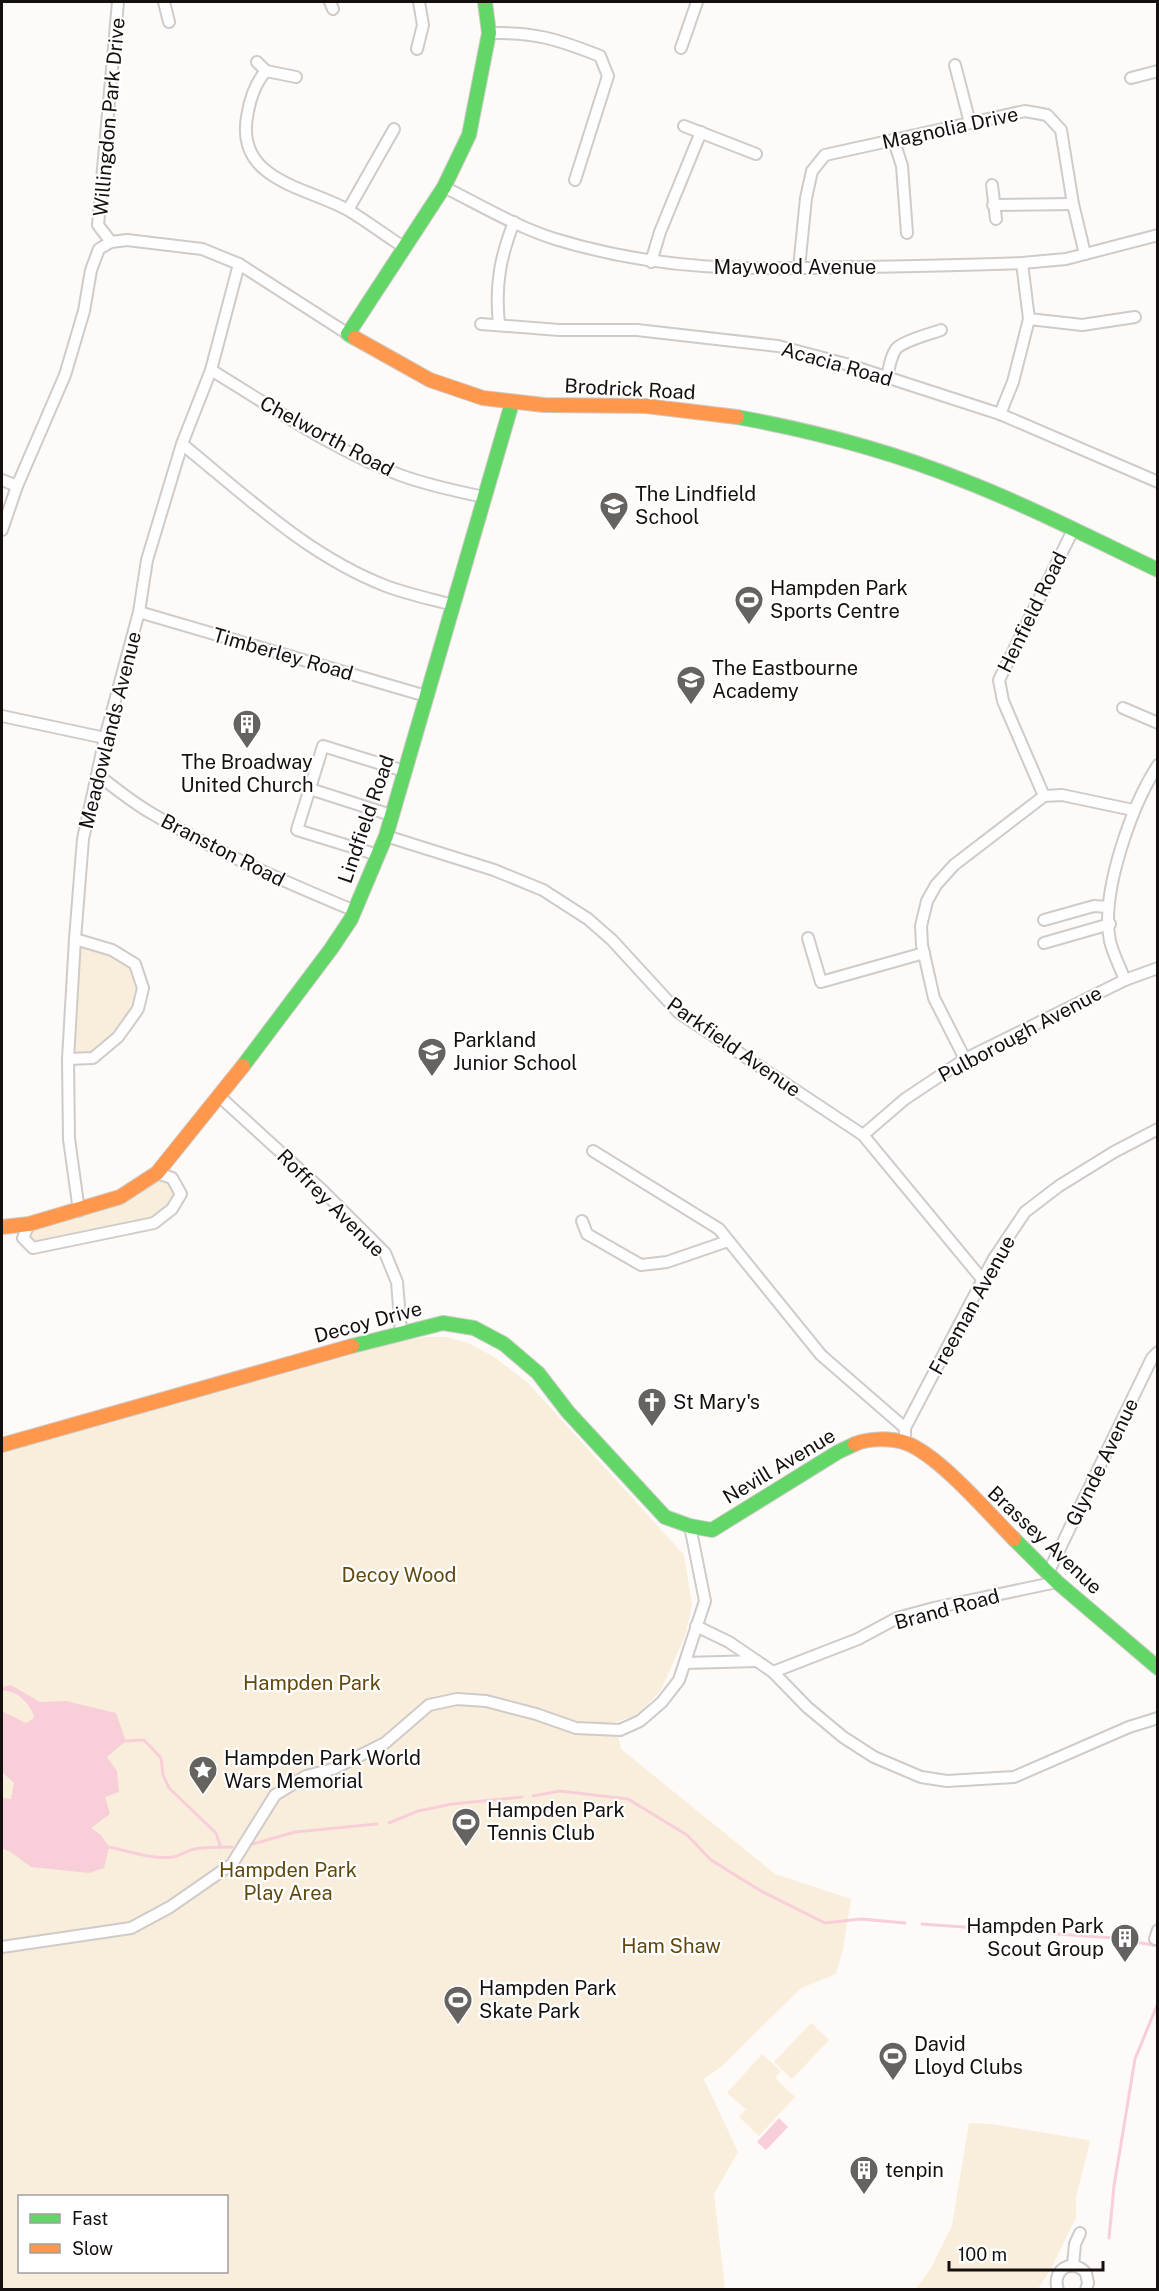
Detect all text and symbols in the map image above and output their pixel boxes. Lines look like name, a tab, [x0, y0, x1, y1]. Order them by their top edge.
street label: Willingdon Park Drive	[88, 17, 130, 217]
street label: Magnolia Drive	[880, 102, 1020, 154]
street label: Maywood Avenue	[714, 255, 876, 279]
street label: Acacia Road	[779, 337, 895, 391]
street label: Brodrick Road	[564, 374, 696, 404]
street label: Chelworth Road	[256, 391, 398, 481]
place label: The Lindfield School	[635, 482, 756, 529]
school or university icon: The Lindfield School	[598, 490, 630, 532]
street label: Henfield Road	[992, 548, 1072, 676]
place label: Hampden Park Sports Centre	[770, 576, 908, 623]
sports icon: Hampden Park Sports Centre	[733, 584, 765, 626]
street label: Timberley Road	[210, 622, 356, 686]
street label: Meadowlands Avenue	[74, 629, 146, 831]
place label: The Eastbourne Academy	[712, 656, 858, 703]
school or university icon: The Eastbourne Academy	[675, 664, 707, 706]
building icon: The Broadway United Church	[231, 708, 263, 750]
place label: The Broadway United Church	[180, 750, 314, 797]
street label: Lindfield Road	[333, 752, 399, 886]
street label: Branston Road	[157, 808, 289, 892]
street label: Pulborough Avenue	[934, 981, 1106, 1087]
street label: Parkfield Avenue	[663, 992, 805, 1102]
place label: Parkland Junior School	[453, 1028, 577, 1075]
school or university icon: Parkland Junior School	[416, 1036, 448, 1078]
street label: Roffrey Avenue	[272, 1144, 390, 1262]
street label: Freeman Avenue	[924, 1231, 1020, 1379]
street label: Decoy Drive	[312, 1296, 424, 1348]
church icon: St Mary's	[636, 1386, 668, 1428]
place label: St Mary's	[673, 1390, 760, 1414]
street label: Glynde Avenue	[1061, 1394, 1143, 1530]
street label: Nevill Avenue	[719, 1423, 839, 1509]
street label: Brassey Avenue	[983, 1481, 1107, 1599]
park label: Decoy Wood	[342, 1563, 456, 1587]
street label: Brand Road	[892, 1583, 1002, 1635]
park label: Hampden Park	[243, 1671, 381, 1695]
place label: Hampden Park World Wars Memorial	[224, 1746, 421, 1793]
place icon: Hampden Park World Wars Memorial	[187, 1754, 219, 1796]
place label: Hampden Park Tennis Club	[487, 1798, 625, 1845]
sports icon: Hampden Park Tennis Club	[450, 1806, 482, 1848]
park label: Hampden Park Play Area	[219, 1858, 357, 1905]
place label: Hampden Park Scout Group	[966, 1914, 1104, 1961]
building icon: Hampden Park Scout Group	[1109, 1922, 1141, 1964]
park label: Ham Shaw	[621, 1934, 721, 1958]
place label: Hampden Park Skate Park	[479, 1976, 617, 2023]
sports icon: Hampden Park Skate Park	[442, 1984, 474, 2026]
place label: David Lloyd Clubs	[914, 2032, 1023, 2079]
sports icon: David Lloyd Clubs	[877, 2040, 909, 2082]
building icon: tenpin	[848, 2154, 880, 2196]
place label: tenpin	[885, 2158, 944, 2182]
legend	[18, 2195, 228, 2273]
text: Fast	[72, 2208, 108, 2229]
scale bar	[949, 2234, 1104, 2272]
text: Slow	[72, 2238, 113, 2259]
text: 100 m	[958, 2244, 1007, 2265]

